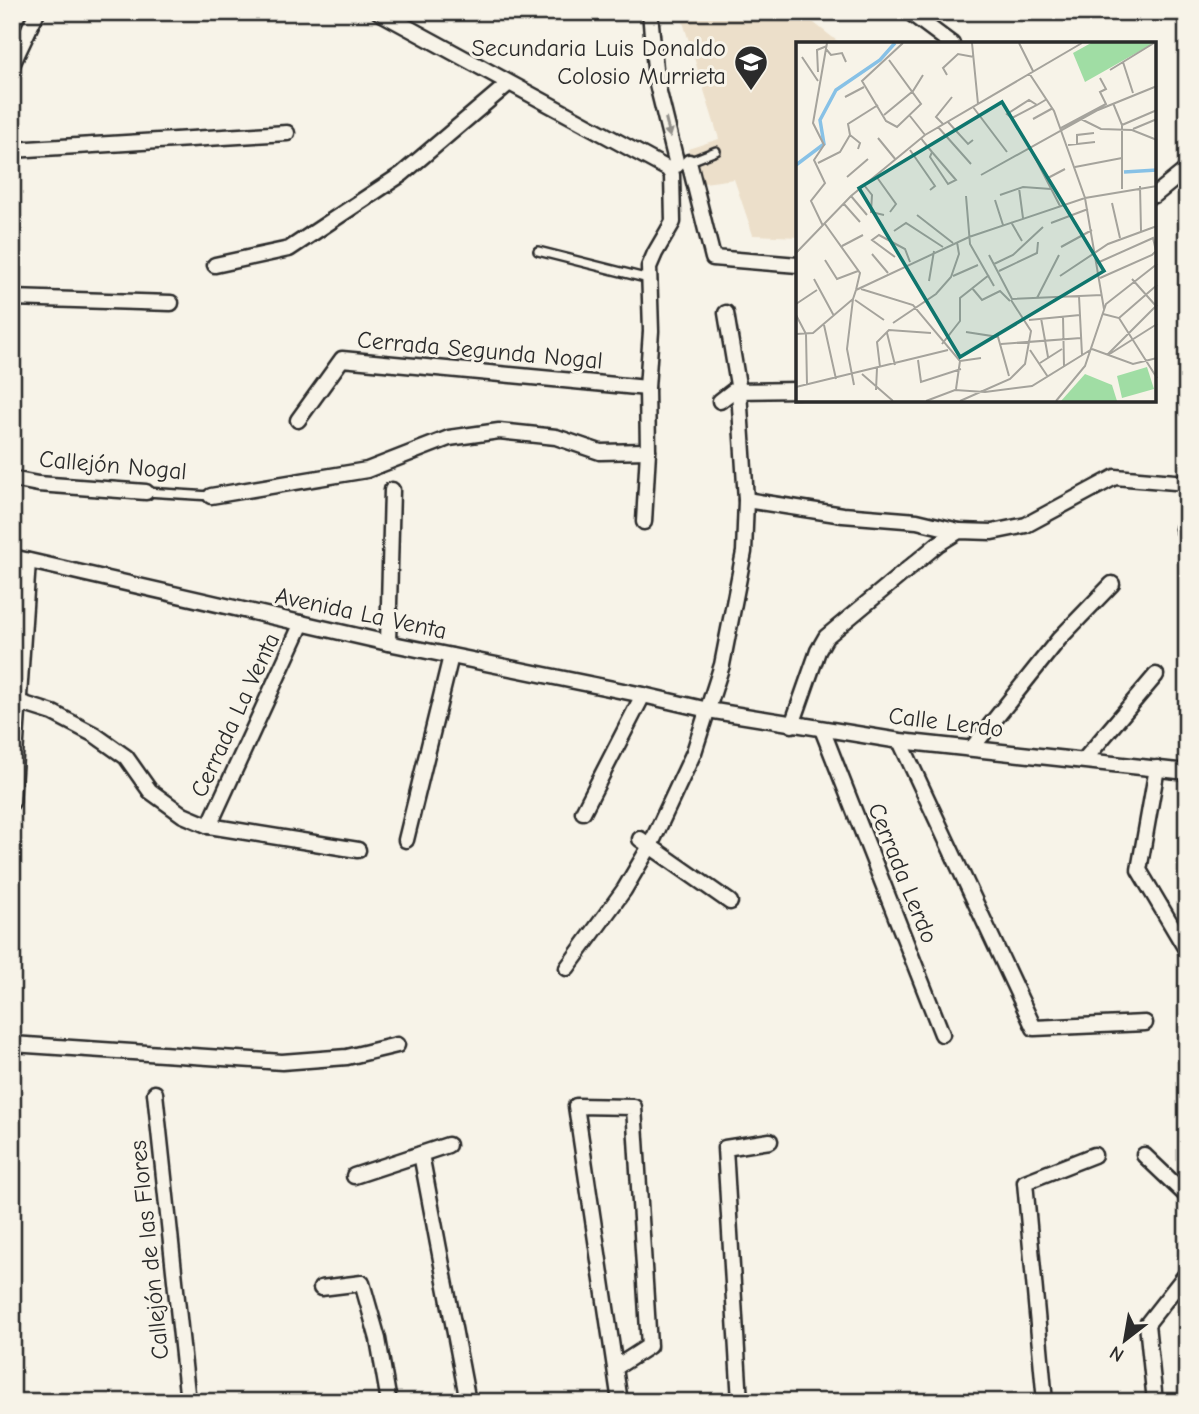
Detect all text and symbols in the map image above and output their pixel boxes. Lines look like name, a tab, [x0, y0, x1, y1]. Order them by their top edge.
place label: Secundaria Luis Donaldo Colosio Murrieta	[472, 34, 726, 90]
inset map	[796, 42, 1157, 402]
school or university icon: Secundaria Luis Donaldo Colosio Murrieta	[732, 43, 770, 92]
one-way arrow	[663, 117, 674, 139]
street label: Cerrada Segunda Nogal	[356, 325, 604, 375]
street label: Callejón Nogal	[38, 445, 188, 485]
street label: Avenida La Venta	[273, 581, 449, 645]
street label: Cerrada La Venta	[185, 628, 285, 802]
street label: Calle Lerdo	[887, 701, 1005, 743]
street label: Cerrada Lerdo	[862, 799, 944, 947]
street label: Callejón de las Flores	[124, 1139, 174, 1361]
north arrow	[1090, 1306, 1160, 1376]
text: N	[1106, 1341, 1128, 1366]

